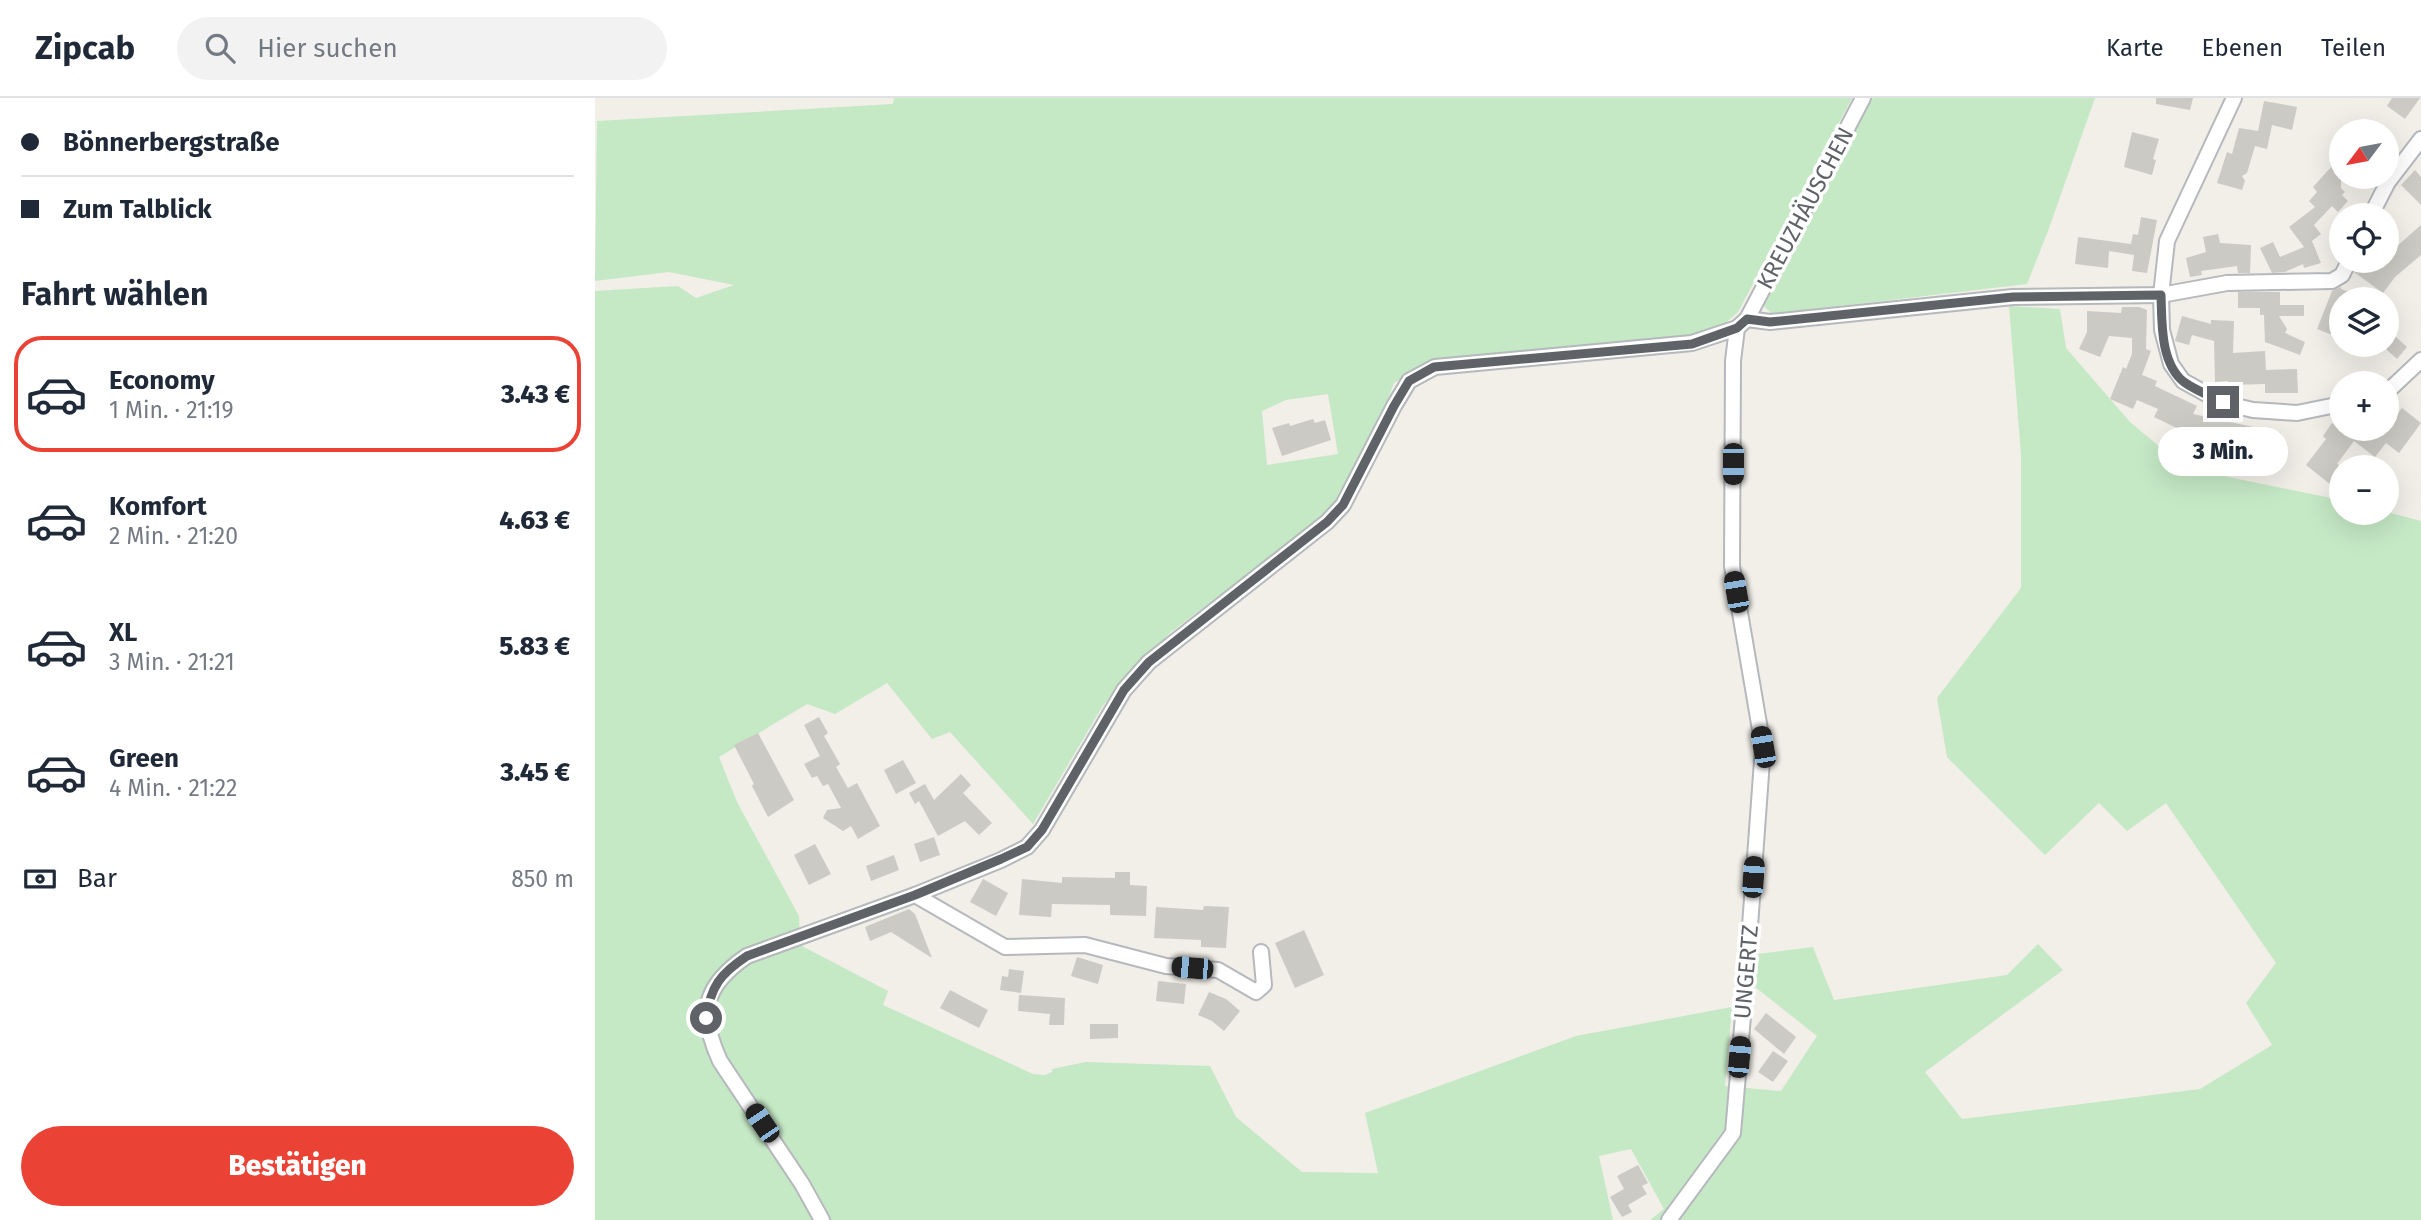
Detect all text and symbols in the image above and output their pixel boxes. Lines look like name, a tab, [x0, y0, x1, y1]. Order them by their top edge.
search box	[177, 17, 667, 80]
text: Zipcab	[35, 28, 135, 68]
icon: search	[201, 29, 239, 67]
text: Hier suchen	[257, 33, 398, 64]
text: Karte	[2106, 34, 2164, 62]
text: Ebenen	[2202, 34, 2283, 62]
text: Teilen	[2321, 34, 2386, 62]
north arrow	[2329, 119, 2399, 189]
map controls	[2329, 119, 2399, 525]
street label: KREUZHÄUSCHEN	[1751, 122, 1859, 294]
text: Bönnerbergstraße	[63, 127, 280, 158]
text: Zum Talblick	[63, 194, 212, 225]
button: locate	[2329, 203, 2399, 273]
text: Fahrt wählen	[21, 275, 208, 313]
button: layers	[2329, 287, 2399, 357]
icon: car	[25, 363, 88, 426]
text: Economy	[109, 365, 215, 396]
button: +	[2329, 371, 2399, 441]
text: 3.43 €	[501, 379, 570, 410]
route end	[2207, 386, 2239, 418]
text: 1 Min. · 21:19	[109, 396, 234, 424]
callout: 3 Min.	[2158, 426, 2288, 476]
text: 3 Min.	[2193, 437, 2253, 465]
car	[1723, 443, 1744, 485]
button: −	[2329, 455, 2399, 525]
icon: car	[25, 489, 88, 552]
text: Komfort	[109, 491, 207, 522]
text: 4.63 €	[499, 505, 570, 536]
text: 2 Min. · 21:20	[109, 522, 238, 550]
car	[1723, 569, 1750, 615]
icon: car	[25, 615, 88, 678]
text: XL	[109, 617, 137, 648]
text: 5.83 €	[499, 631, 570, 662]
text: 3 Min. · 21:21	[109, 648, 235, 676]
car	[1750, 724, 1777, 770]
icon: car	[25, 741, 88, 804]
text: Green	[109, 743, 179, 774]
text: 3.45 €	[500, 757, 570, 788]
text: 4 Min. · 21:22	[109, 774, 237, 802]
car	[1742, 855, 1765, 899]
icon: cash	[21, 860, 59, 898]
text: Bar	[77, 863, 117, 894]
text: 850 m	[511, 865, 574, 893]
street label: UNGERTZ	[1728, 924, 1764, 1020]
car	[1171, 956, 1214, 980]
route start	[690, 1002, 722, 1034]
car	[1727, 1035, 1752, 1079]
car	[742, 1100, 783, 1146]
button: Bestätigen	[21, 1126, 574, 1206]

